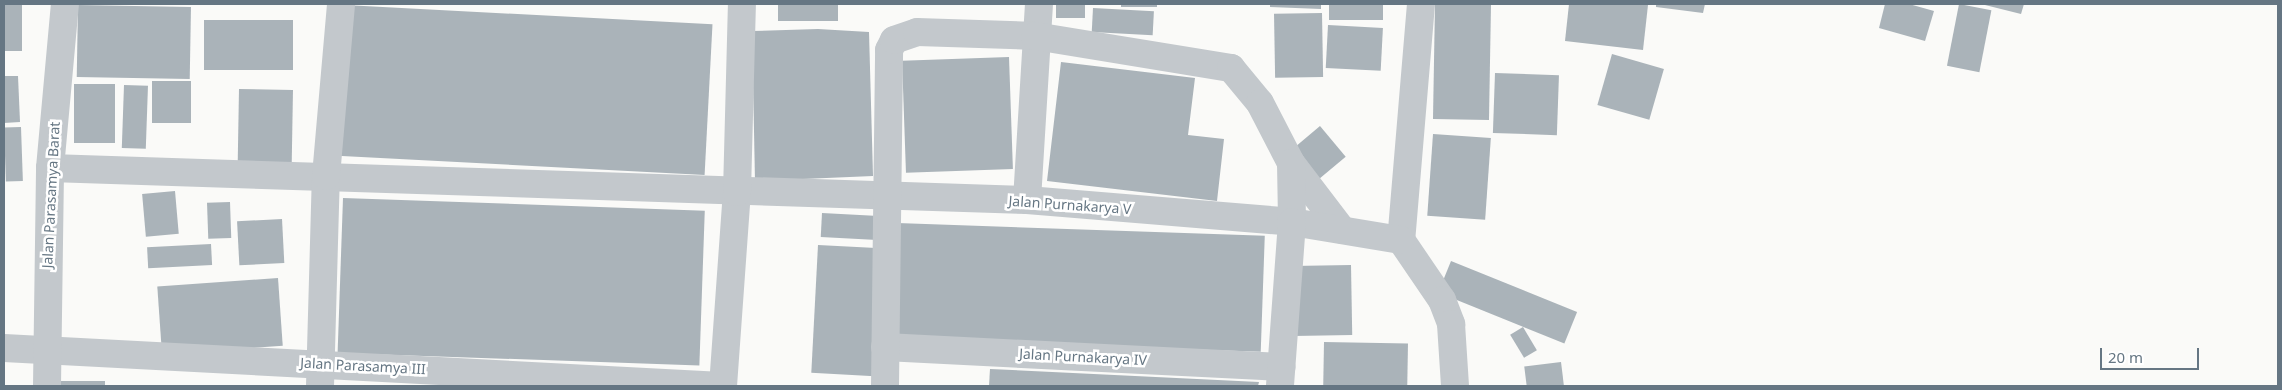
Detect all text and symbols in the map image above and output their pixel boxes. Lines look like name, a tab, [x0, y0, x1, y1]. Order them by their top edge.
street label: Jalan Parasamya Barat	[39, 121, 63, 269]
street label: Jalan Purnakarya V	[1008, 192, 1132, 218]
scale bar	[2102, 338, 2201, 370]
street label: Jalan Purnakarya IV	[1019, 345, 1147, 369]
text: 20 m	[2108, 347, 2143, 367]
street label: Jalan Parasamya III	[300, 354, 426, 378]

